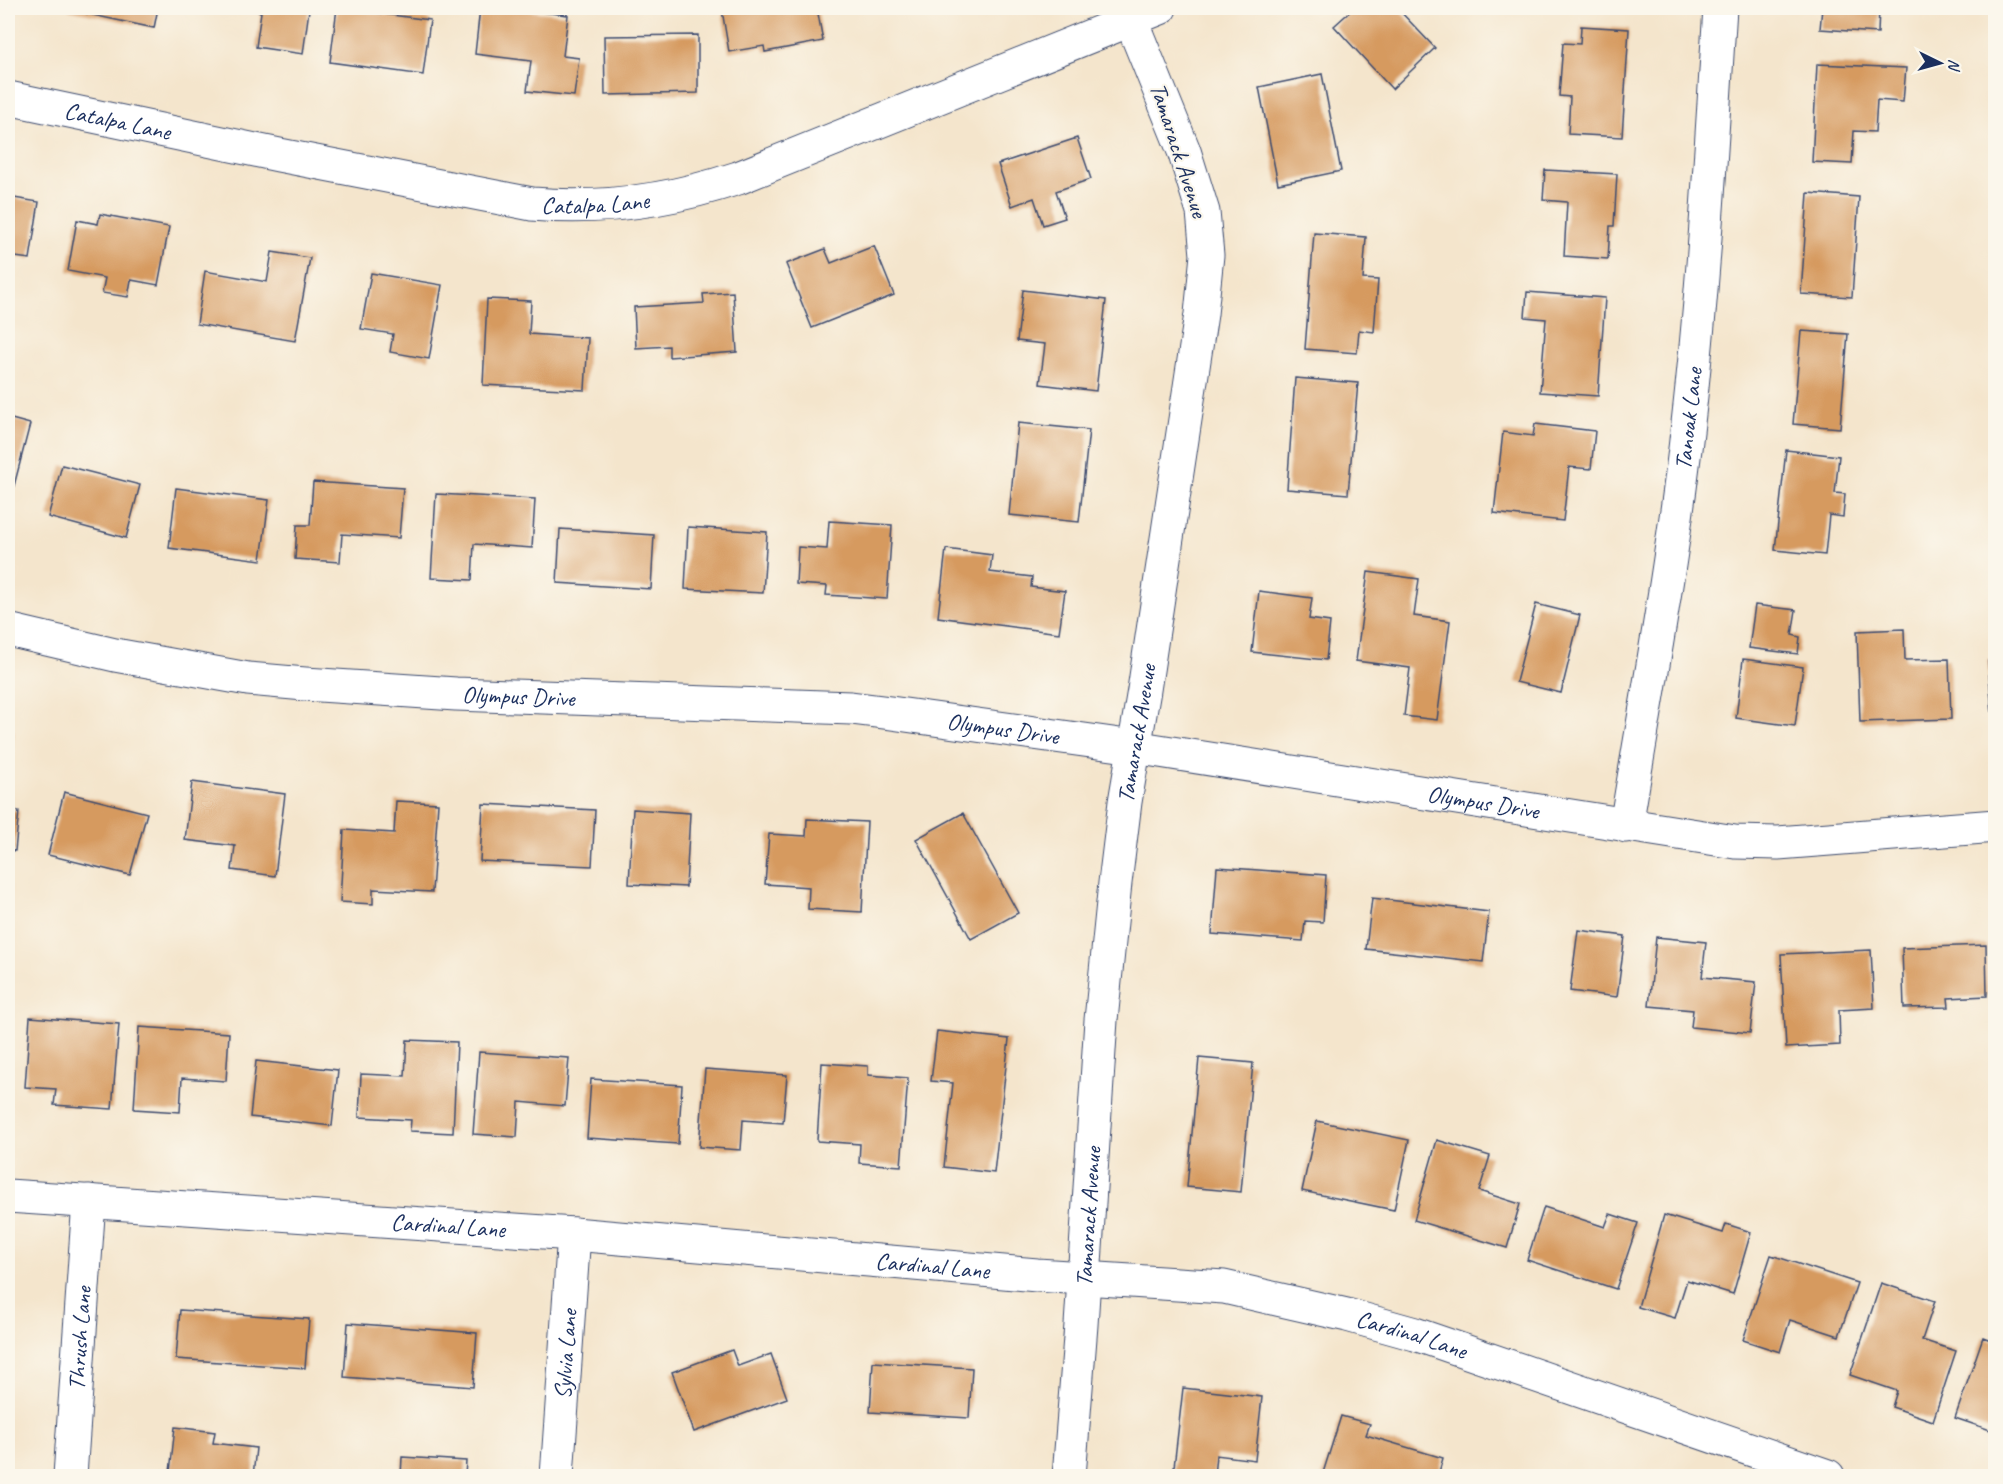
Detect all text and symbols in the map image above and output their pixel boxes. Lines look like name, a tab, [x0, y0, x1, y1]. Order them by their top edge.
north arrow	[1910, 33, 1970, 93]
text: N	[1943, 58, 1964, 73]
street label: Tamarack Avenue	[1143, 79, 1216, 223]
street label: Catalpa Lane	[62, 95, 175, 147]
street label: Catalpa Lane	[541, 185, 653, 221]
street label: Tanoak Lane	[1668, 364, 1709, 472]
street label: Tamarack Avenue	[1110, 660, 1163, 805]
street label: Olympus Drive	[462, 679, 577, 713]
street label: Olympus Drive	[945, 706, 1063, 752]
street label: Olympus Drive	[1425, 779, 1543, 826]
street label: Tamarack Avenue	[1069, 1144, 1108, 1287]
street label: Cardinal Lane	[390, 1207, 508, 1244]
street label: Cardinal Lane	[874, 1246, 993, 1286]
street label: Thrush Lane	[61, 1283, 98, 1391]
street label: Cardinal Lane	[1353, 1303, 1473, 1366]
street label: Sylvia Lane	[547, 1306, 584, 1400]

